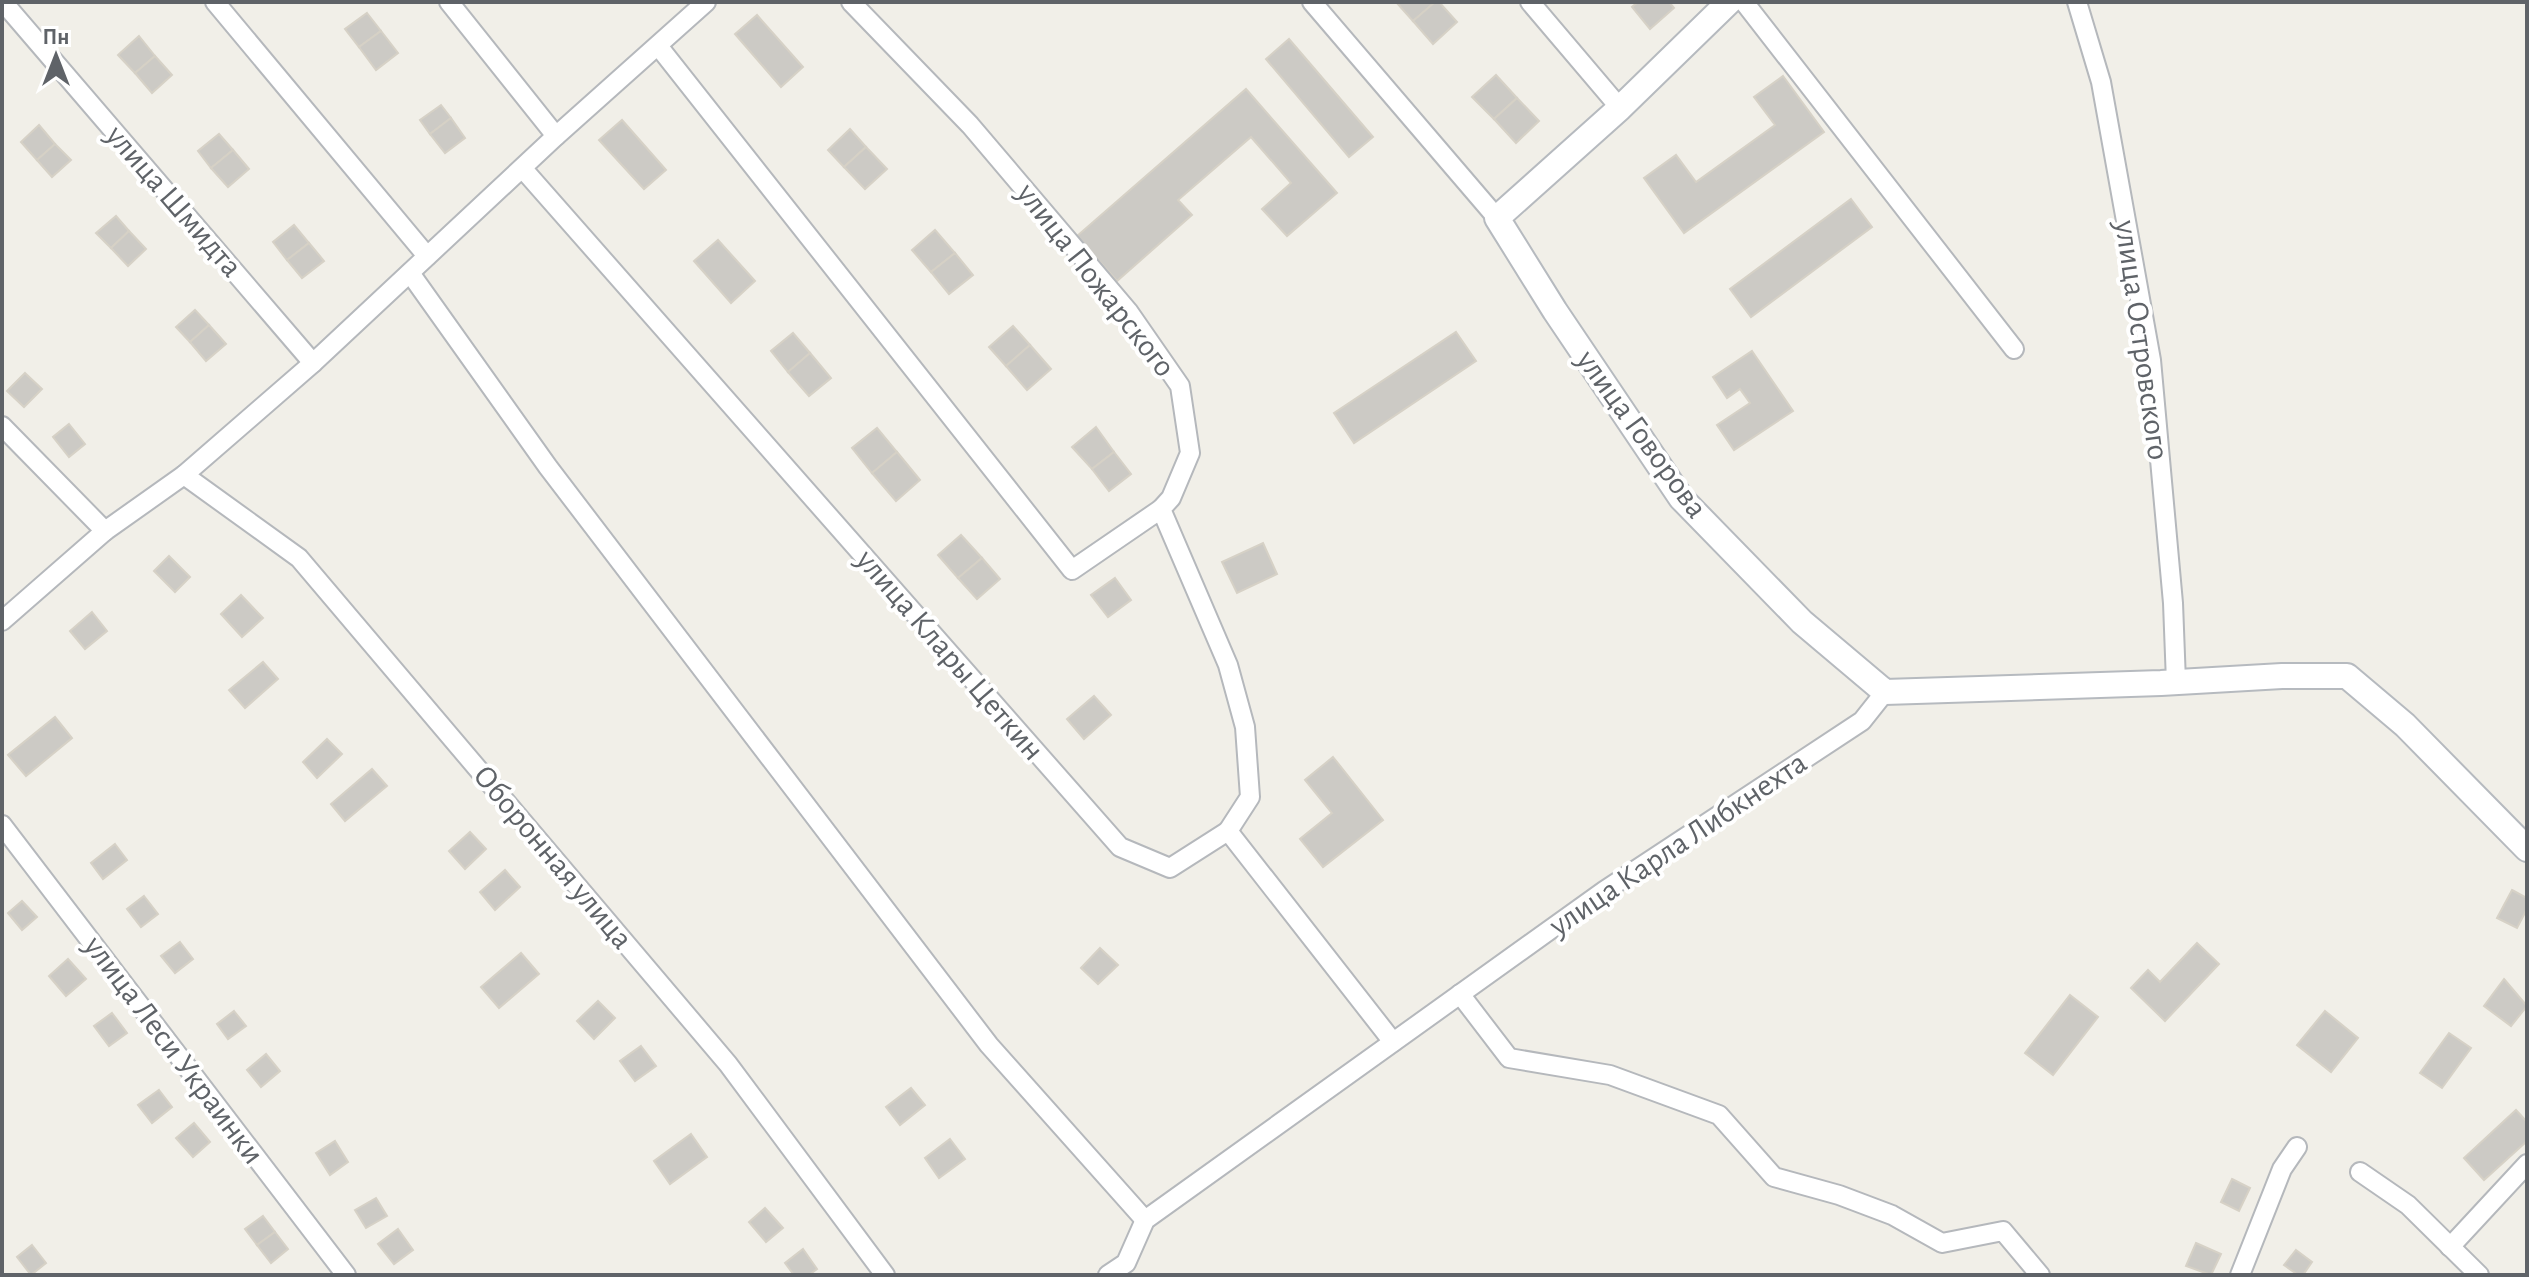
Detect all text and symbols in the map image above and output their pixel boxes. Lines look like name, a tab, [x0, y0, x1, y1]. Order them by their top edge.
north arrow	[16, 16, 96, 96]
text: Пн	[43, 26, 69, 48]
street label: улица Шмидта	[99, 118, 248, 283]
street label: улица Пожарского	[1010, 176, 1181, 383]
street label: улица Островского	[2109, 217, 2175, 462]
street label: улица Говорова	[1570, 343, 1713, 524]
street label: улица Клары Цеткин	[850, 543, 1050, 766]
street label: улица Карла Либкнехта	[1543, 746, 1813, 943]
street label: Оборонная улица	[467, 759, 639, 955]
street label: улица Леси Украинки	[77, 929, 270, 1170]

